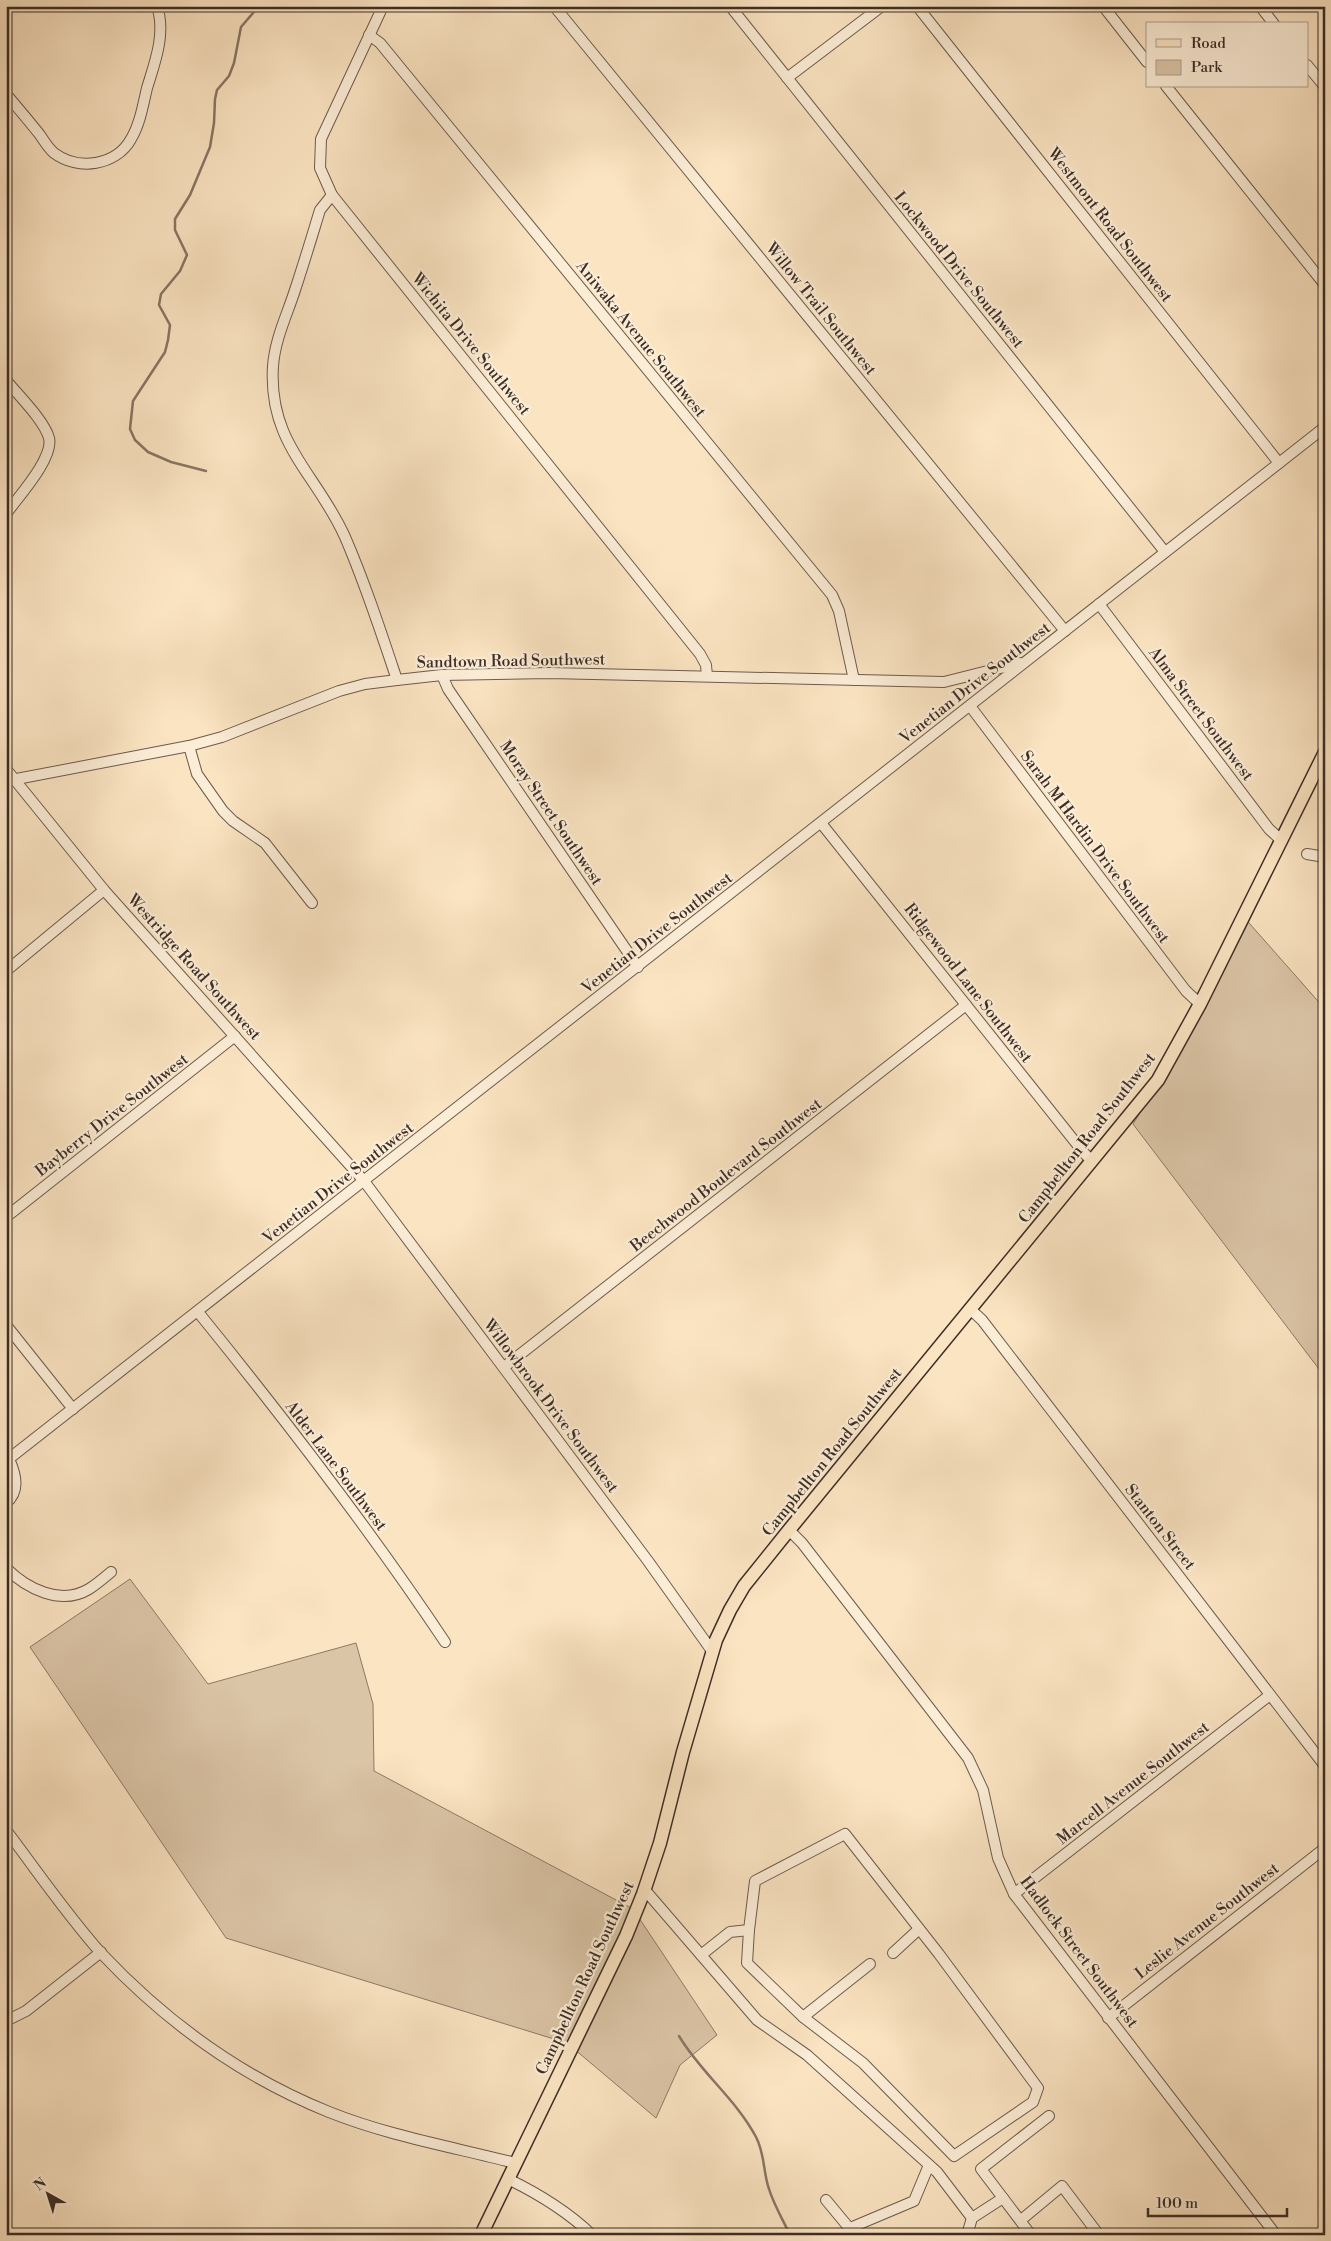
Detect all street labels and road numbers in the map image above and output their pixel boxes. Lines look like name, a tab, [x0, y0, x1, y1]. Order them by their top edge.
street label: Westmont Road Southwest	[1043, 143, 1177, 307]
street label: Lockwood Drive Southwest	[890, 188, 1029, 353]
street label: Willow Trail Southwest	[761, 238, 881, 380]
street label: Aniwaka Avenue Southwest	[571, 256, 711, 422]
street label: Wichita Drive Southwest	[407, 268, 535, 420]
street label: Venetian Drive Southwest	[895, 618, 1055, 749]
street label: Alma Street Southwest	[1144, 642, 1258, 785]
street label: Sandtown Road Southwest	[416, 649, 606, 673]
street label: Moray Street Southwest	[495, 737, 607, 889]
street label: Sarah M Hardin Drive Southwest	[1016, 747, 1174, 947]
street label: Venetian Drive Southwest	[577, 868, 737, 999]
street label: Westridge Road Southwest	[122, 889, 265, 1045]
street label: Ridgewood Lane Southwest	[900, 899, 1037, 1067]
street label: Campbellton Road Southwest	[1014, 1048, 1160, 1227]
street label: Bayberry Drive Southwest	[31, 1049, 193, 1182]
street label: Beechwood Boulevard Southwest	[625, 1094, 826, 1257]
street label: Venetian Drive Southwest	[258, 1118, 418, 1249]
street label: Willowbrook Drive Southwest	[479, 1314, 623, 1497]
street label: Campbellton Road Southwest	[758, 1363, 906, 1540]
street label: Alder Lane Southwest	[280, 1396, 391, 1535]
street label: Stanton Street	[1120, 1480, 1200, 1574]
street label: Marcell Avenue Southwest	[1053, 1717, 1214, 1849]
street label: Leslie Avenue Southwest	[1131, 1858, 1283, 1984]
street label: Hadlock Street Southwest	[1015, 1872, 1143, 2032]
street label: Campbellton Road Southwest	[531, 1878, 639, 2078]

